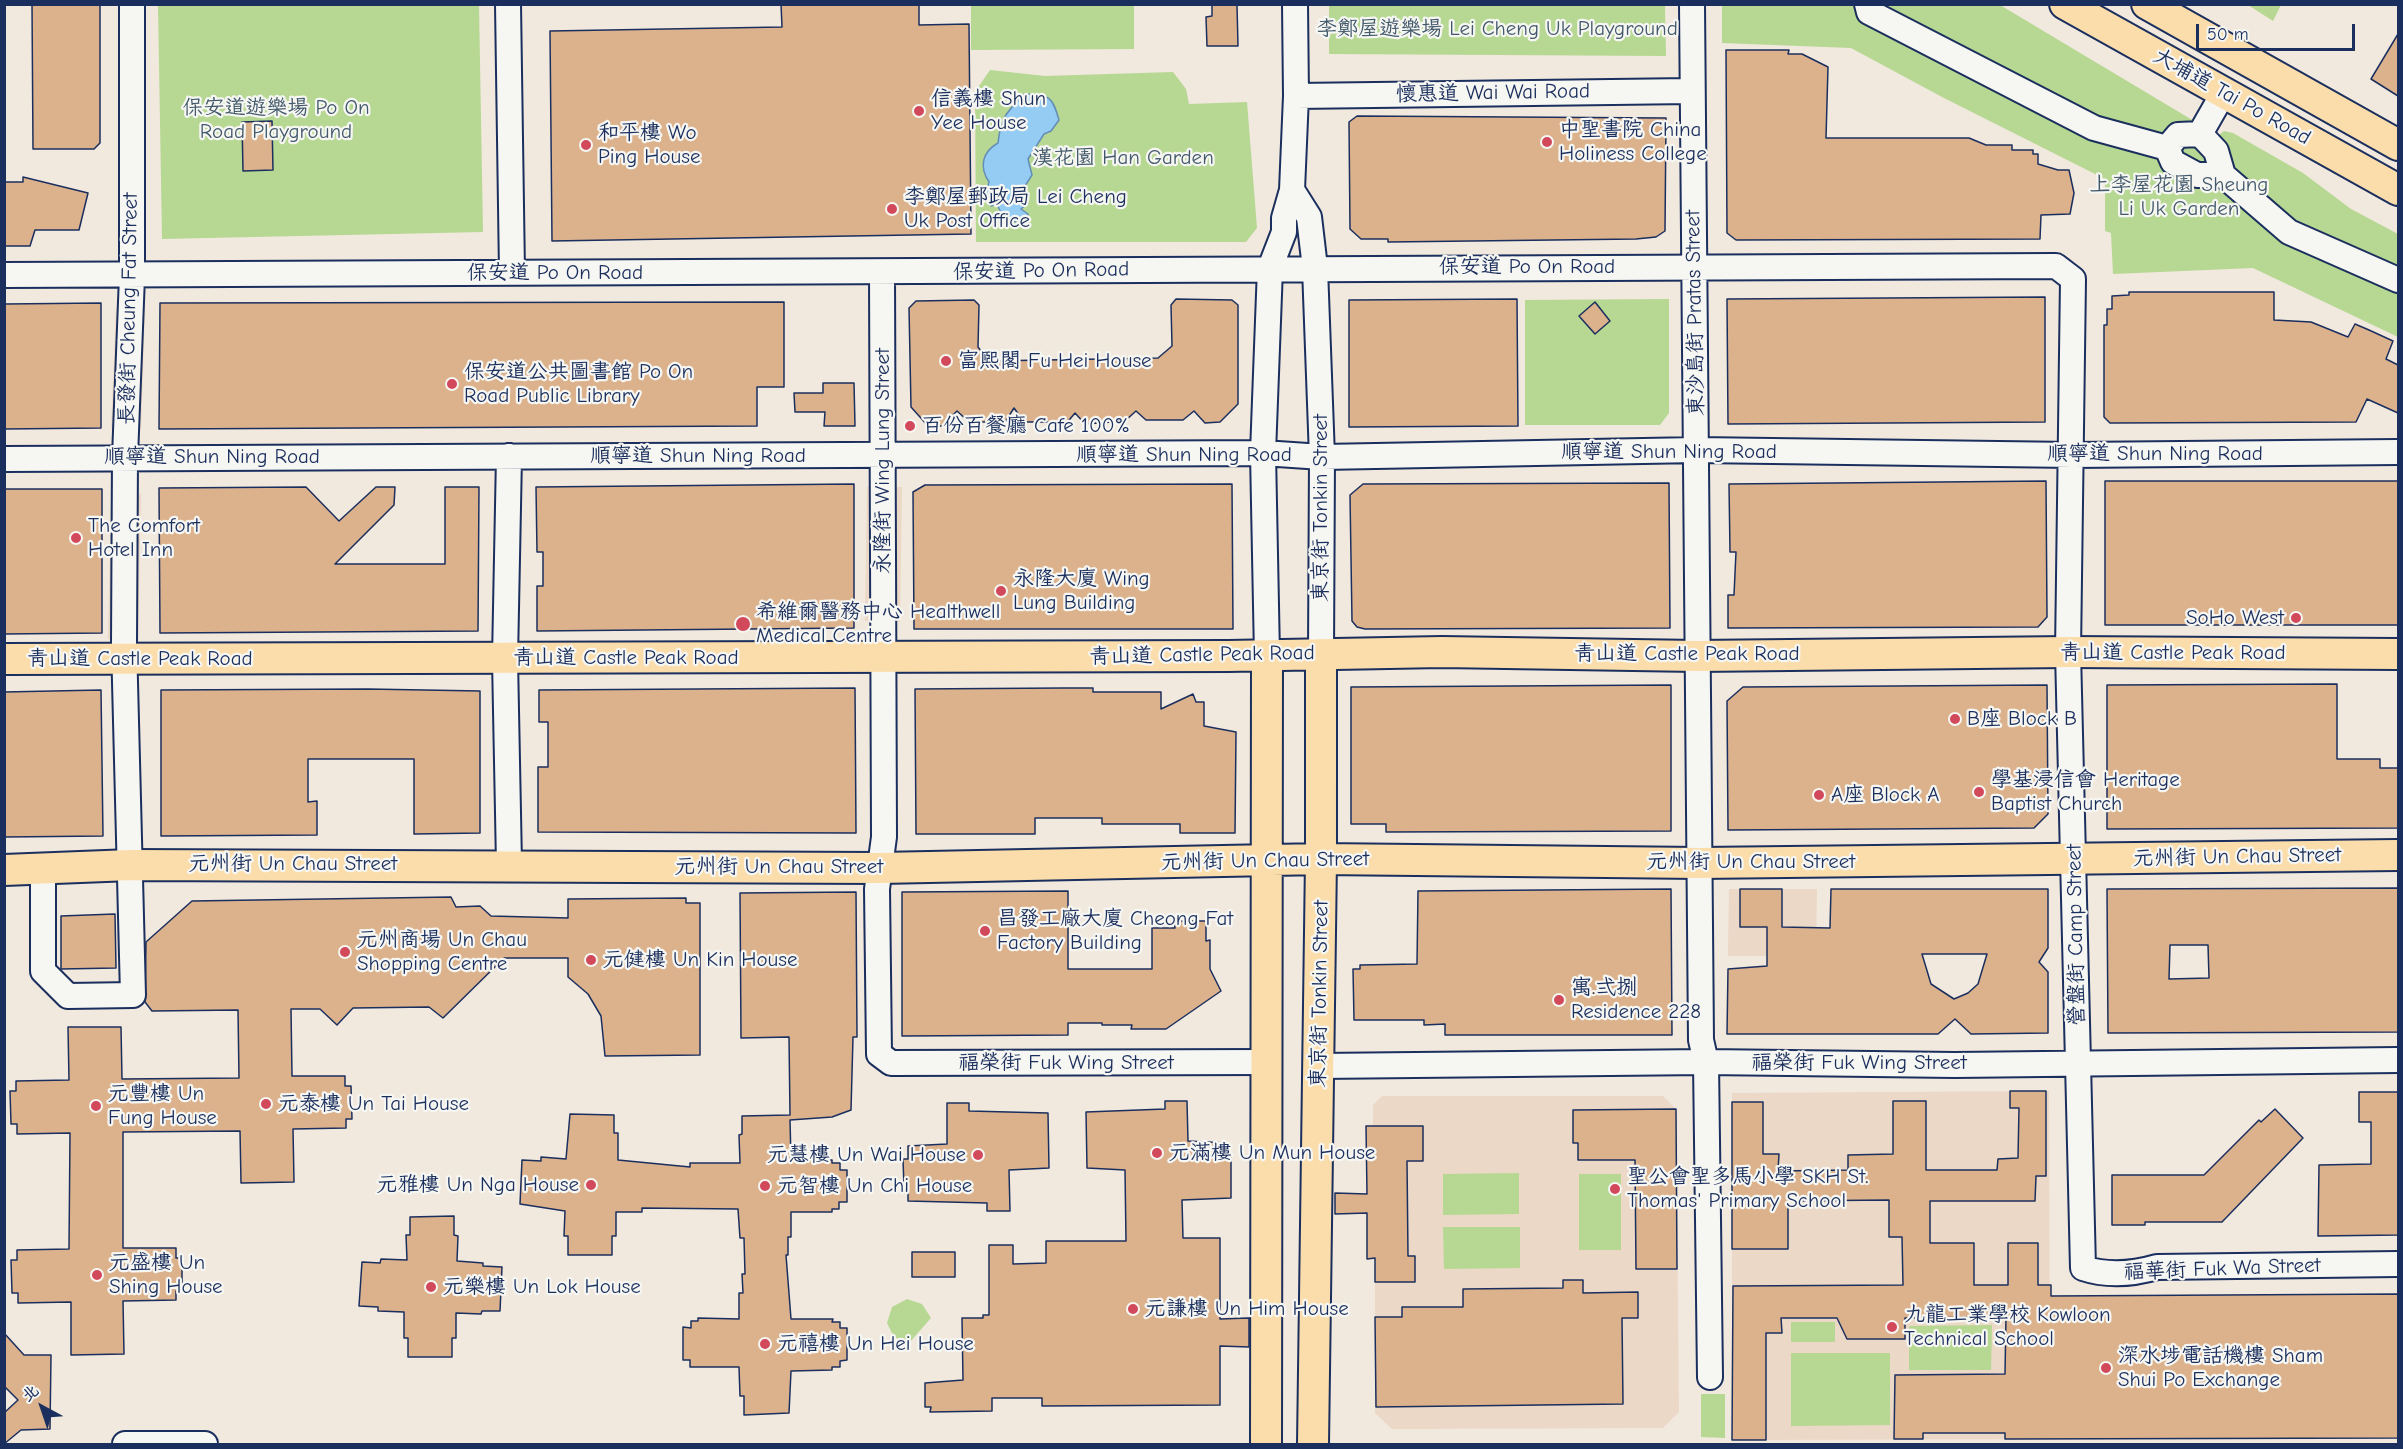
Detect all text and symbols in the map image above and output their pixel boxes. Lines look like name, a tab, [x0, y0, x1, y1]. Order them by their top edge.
scale bar	[2199, 12, 2358, 50]
park label: 李鄭屋遊樂場 Lei Cheng Uk Playground	[1316, 16, 1678, 42]
text: 50 m	[2207, 24, 2249, 45]
street label: 大埔道 Tai Po Road	[2149, 43, 2315, 151]
street label: 懷惠道 Wai Wai Road	[1396, 79, 1590, 107]
place label: 信義樓 Shun Yee House	[931, 86, 1046, 136]
park label: 保安道遊樂場 Po On Road Playground	[182, 95, 370, 145]
marker: 信義樓 Shun Yee House	[912, 104, 926, 118]
place label: 中聖書院 China Holiness College	[1559, 117, 1707, 167]
place label: 和平樓 Wo Ping House	[598, 120, 701, 170]
marker: 中聖書院 China Holiness College	[1540, 135, 1554, 149]
marker: 和平樓 Wo Ping House	[579, 138, 593, 152]
park label: 漢花園 Han Garden	[1032, 145, 1214, 171]
park label: 上李屋花園 Sheung Li Uk Garden	[2090, 172, 2268, 222]
place label: 李鄭屋郵政局 Lei Cheng Uk Post Office	[904, 184, 1127, 234]
street label: 長發街 Cheung Fat Street	[114, 193, 144, 425]
marker: 李鄭屋郵政局 Lei Cheng Uk Post Office	[885, 202, 899, 216]
street label: 東沙島街 Pratas Street	[1681, 210, 1709, 416]
street label: 保安道 Po On Road	[1439, 254, 1615, 280]
street label: 保安道 Po On Road	[953, 257, 1129, 285]
street label: 保安道 Po On Road	[467, 260, 643, 286]
street label: 永隆街 Wing Lung Street	[870, 348, 896, 574]
place label: 富熙閣 Fu Hei House	[958, 348, 1152, 374]
marker: 富熙閣 Fu Hei House	[939, 354, 953, 368]
place label: 保安道公共圖書館 Po On Road Public Library	[464, 359, 693, 409]
marker: 保安道公共圖書館 Po On Road Public Library	[445, 377, 459, 391]
place label: 百份百餐廳 Cafe 100%	[922, 413, 1130, 439]
street label: 東京街 Tonkin Street	[1308, 414, 1334, 602]
marker: 百份百餐廳 Cafe 100%	[903, 419, 917, 433]
street label: 順寧道 Shun Ning Road	[1561, 439, 1777, 465]
street label: 順寧道 Shun Ning Road	[2047, 441, 2263, 467]
street label: 順寧道 Shun Ning Road	[1076, 442, 1292, 468]
street label: 順寧道 Shun Ning Road	[590, 443, 806, 469]
street label: 順寧道 Shun Ning Road	[104, 444, 320, 470]
place label: The Comfort Hotel Inn	[88, 513, 200, 563]
marker: The Comfort Hotel Inn	[69, 531, 83, 545]
place label: 永隆大廈 Wing Lung Building	[1013, 566, 1150, 616]
marker: 永隆大廈 Wing Lung Building	[994, 584, 1008, 598]
place label: 希維爾醫務中心 Healthwell Medical Centre	[756, 599, 1000, 649]
place label: SoHo West	[2186, 605, 2284, 631]
marker: SoHo West	[2289, 611, 2303, 625]
marker: 希維爾醫務中心 Healthwell Medical Centre	[734, 615, 752, 633]
street label: 青山道 Castle Peak Road	[1089, 640, 1315, 670]
street label: 青山道 Castle Peak Road	[2060, 640, 2286, 666]
street label: 青山道 Castle Peak Road	[1574, 641, 1800, 667]
street label: 青山道 Castle Peak Road	[513, 645, 739, 671]
street label: 青山道 Castle Peak Road	[27, 646, 253, 672]
place label: B座 Block B	[1967, 706, 2077, 732]
marker: B座 Block B	[1948, 712, 1962, 726]
place label: 學基浸信會 Heritage Baptist Church	[1991, 767, 2180, 817]
place label: A座 Block A	[1831, 782, 1939, 808]
marker: 學基浸信會 Heritage Baptist Church	[1972, 785, 1986, 799]
marker: A座 Block A	[1812, 788, 1826, 802]
street label: 元州街 Un Chau Street	[2133, 843, 2341, 871]
street label: 營盤街 Camp Street	[2062, 844, 2090, 1026]
street label: 元州街 Un Chau Street	[1161, 847, 1369, 875]
street label: 元州街 Un Chau Street	[1647, 849, 1855, 875]
street label: 元州街 Un Chau Street	[189, 851, 397, 877]
street label: 元州街 Un Chau Street	[675, 854, 883, 880]
street label: 東京街 Tonkin Street	[1306, 900, 1334, 1088]
place label: 昌發工廠大廈 Cheong Fat Factory Building	[997, 906, 1233, 956]
marker: 昌發工廠大廈 Cheong Fat Factory Building	[978, 924, 992, 938]
place label: 元州商場 Un Chau Shopping Centre	[357, 927, 527, 977]
marker: 元州商場 Un Chau Shopping Centre	[338, 945, 352, 959]
place label: 元健樓 Un Kin House	[603, 947, 798, 973]
marker: 元健樓 Un Kin House	[584, 953, 598, 967]
place label: 寓.弍捌 Residence 228	[1571, 975, 1701, 1025]
marker: 寓.弍捌 Residence 228	[1552, 993, 1566, 1007]
street label: 福榮街 Fuk Wing Street	[958, 1050, 1174, 1076]
street label: 福榮街 Fuk Wing Street	[1751, 1050, 1967, 1076]
place label: 元豐樓 Un Fung House	[108, 1081, 217, 1131]
place label: 元泰樓 Un Tai House	[278, 1091, 469, 1117]
marker: 元泰樓 Un Tai House	[259, 1097, 273, 1111]
marker: 元豐樓 Un Fung House	[89, 1099, 103, 1113]
place label: 元滿樓 Un Mun House	[1169, 1140, 1375, 1166]
place label: 元慧樓 Un Wai House	[767, 1142, 966, 1168]
marker: 元滿樓 Un Mun House	[1150, 1146, 1164, 1160]
marker: 元慧樓 Un Wai House	[971, 1148, 985, 1162]
place label: 聖公會聖多馬小學 SKH St. Thomas' Primary School	[1627, 1164, 1868, 1214]
place label: 元雅樓 Un Nga House	[377, 1172, 579, 1198]
place label: 元智樓 Un Chi House	[777, 1173, 972, 1199]
marker: 元雅樓 Un Nga House	[584, 1178, 598, 1192]
marker: 元智樓 Un Chi House	[758, 1179, 772, 1193]
marker: 聖公會聖多馬小學 SKH St. Thomas' Primary School	[1608, 1182, 1622, 1196]
place label: 元盛樓 Un Shing House	[109, 1250, 223, 1300]
street label: 福華街 Fuk Wa Street	[2123, 1253, 2321, 1285]
marker: 元盛樓 Un Shing House	[90, 1268, 104, 1282]
place label: 元樂樓 Un Lok House	[443, 1274, 641, 1300]
marker: 元樂樓 Un Lok House	[424, 1280, 438, 1294]
place label: 元謙樓 Un Him House	[1145, 1296, 1349, 1322]
marker: 元謙樓 Un Him House	[1126, 1302, 1140, 1316]
place label: 九龍工業學校 Kowloon Technical School	[1904, 1302, 2111, 1352]
marker: 九龍工業學校 Kowloon Technical School	[1885, 1320, 1899, 1334]
place label: 元禧樓 Un Hei House	[777, 1331, 974, 1357]
marker: 元禧樓 Un Hei House	[758, 1337, 772, 1351]
place label: 深水埗電話機樓 Sham Shui Po Exchange	[2118, 1343, 2323, 1393]
marker: 深水埗電話機樓 Sham Shui Po Exchange	[2099, 1361, 2113, 1375]
north arrow	[12, 1377, 72, 1437]
text: 北	[19, 1381, 42, 1405]

